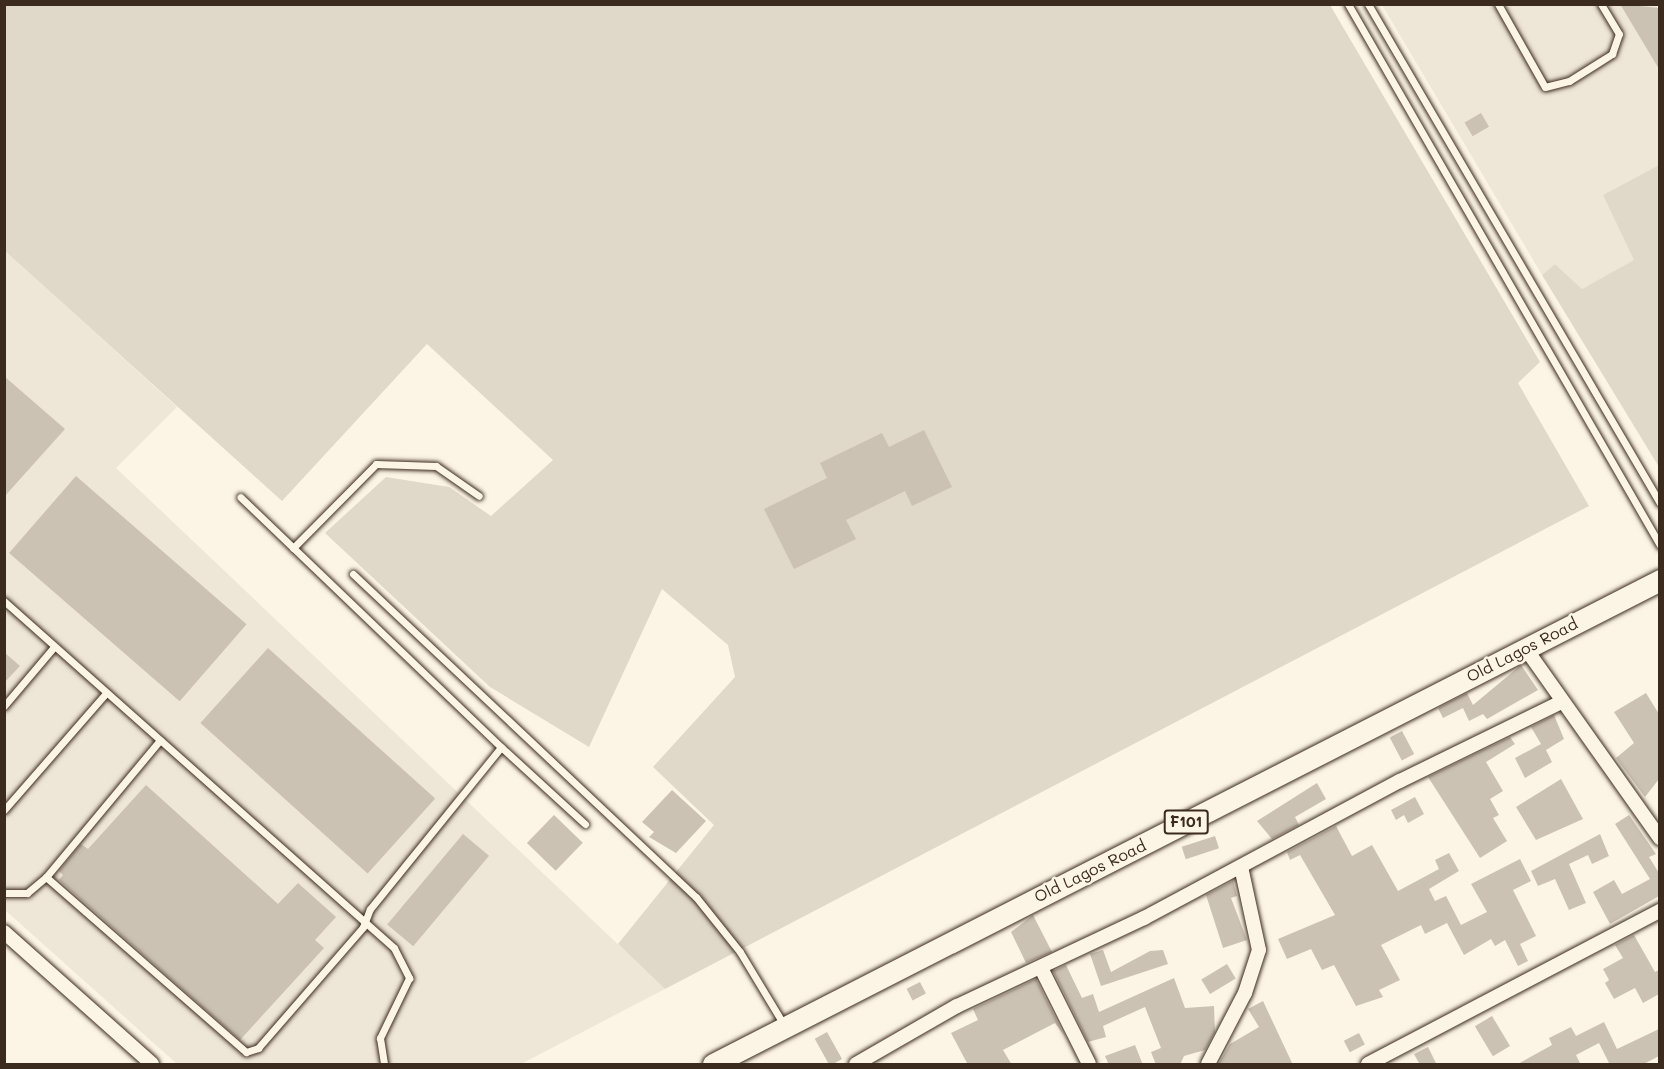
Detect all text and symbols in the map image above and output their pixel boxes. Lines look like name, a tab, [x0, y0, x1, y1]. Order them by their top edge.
street label: Old Lagos Road	[1463, 614, 1581, 686]
road number: F101	[1164, 810, 1208, 834]
street label: Old Lagos Road	[1031, 836, 1149, 906]

